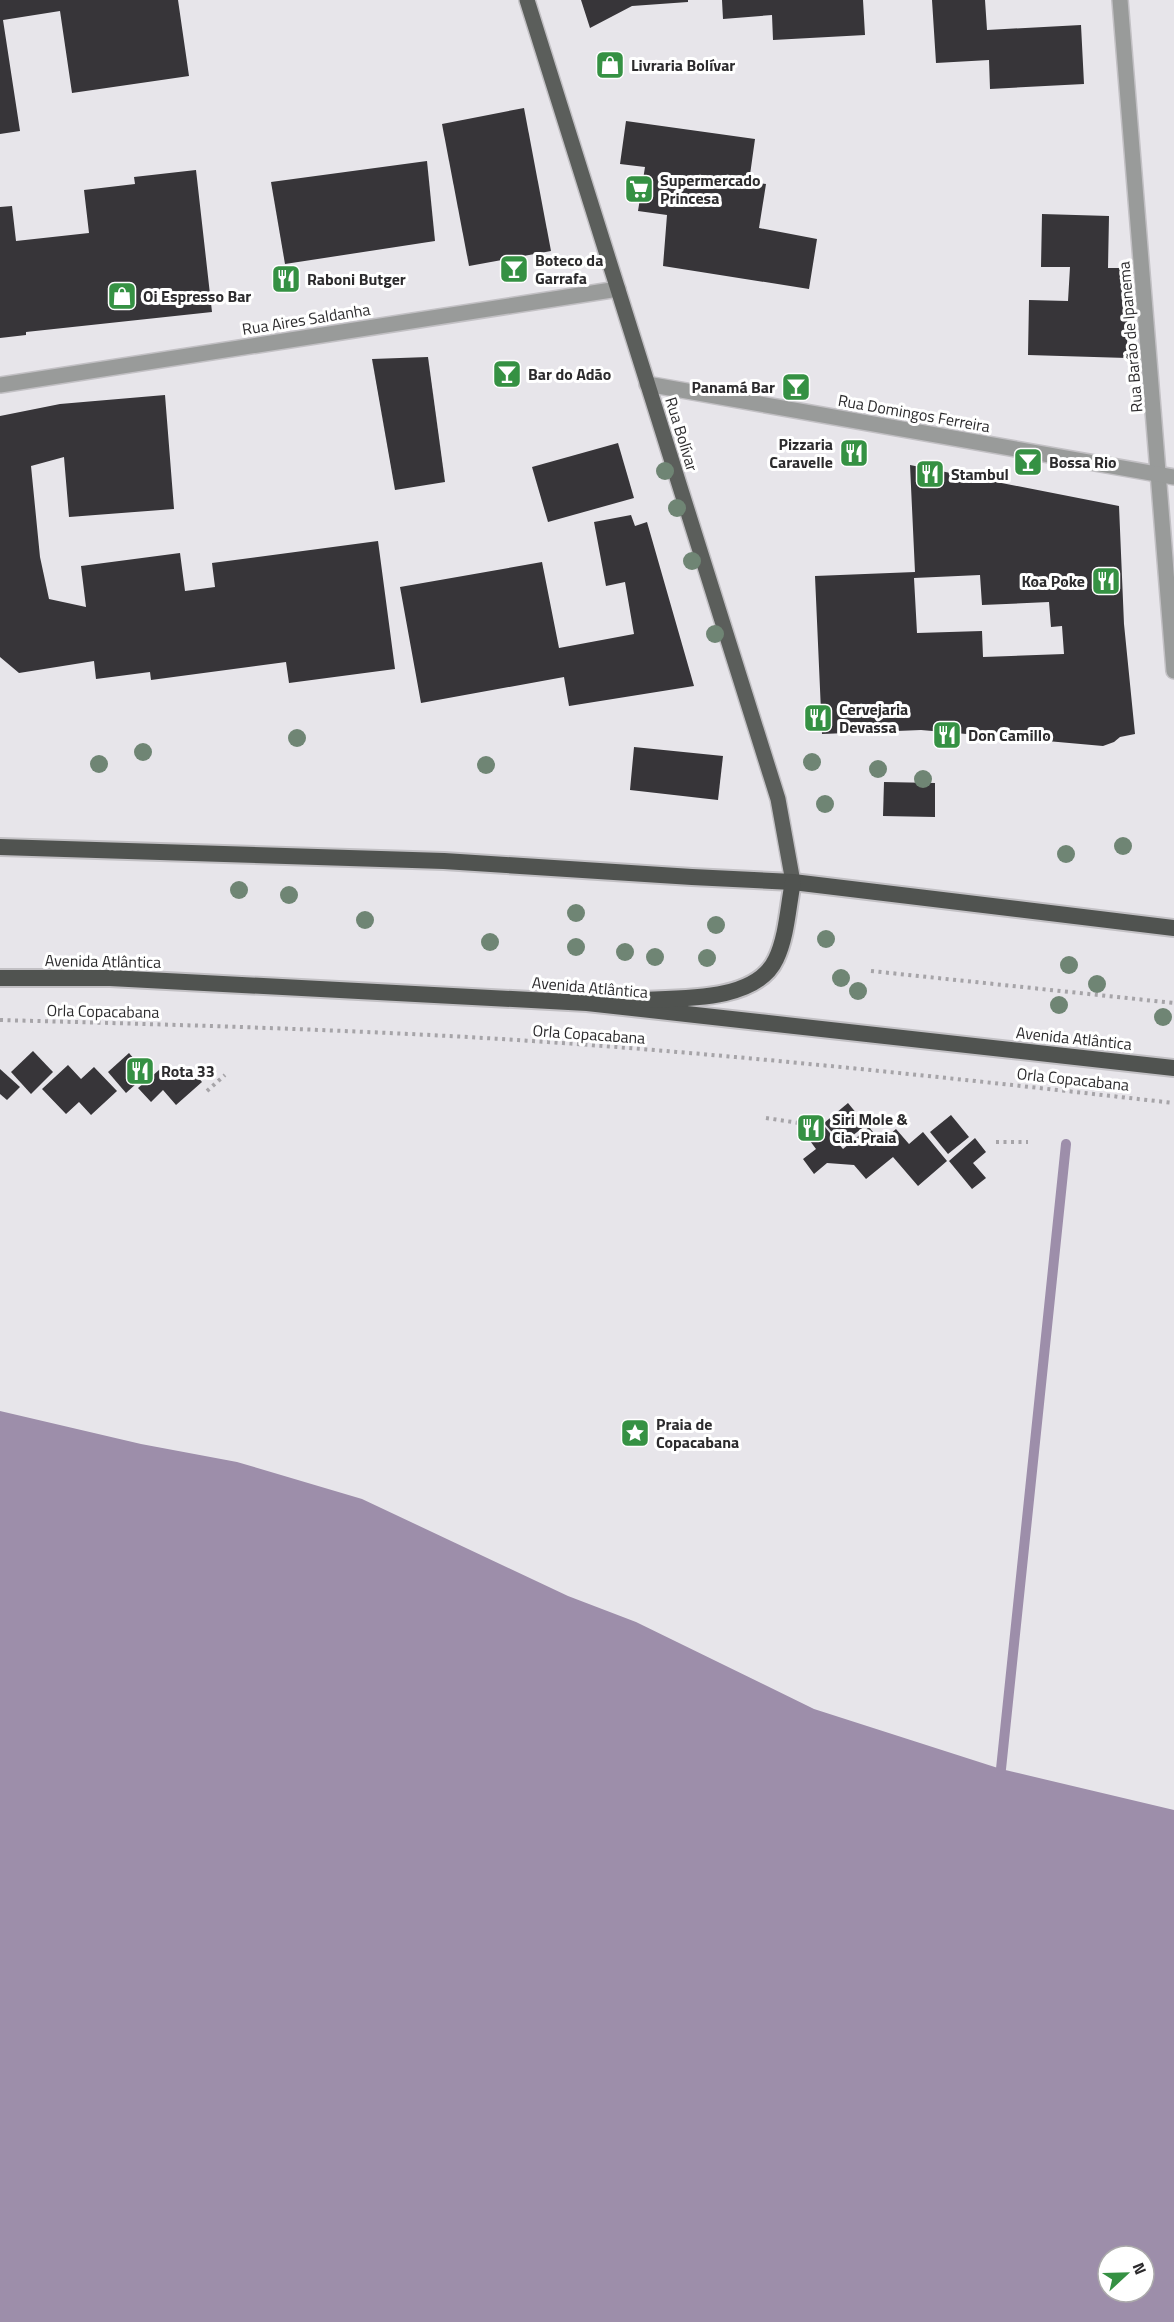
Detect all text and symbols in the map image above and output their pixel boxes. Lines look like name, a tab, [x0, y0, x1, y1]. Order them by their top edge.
shop icon: Livraria Bolívar	[594, 49, 626, 81]
place label: Livraria Bolívar	[631, 53, 735, 77]
place label: Supermercado Princesa	[660, 168, 761, 210]
supermarket icon: Supermercado Princesa	[623, 173, 655, 205]
place label: Boteco da Garrafa	[535, 248, 603, 290]
bar icon: Boteco da Garrafa	[498, 253, 530, 285]
street label: Rua Barão de Ipanema	[1111, 260, 1149, 414]
restaurant icon: Raboni Butger	[270, 263, 302, 295]
place label: Raboni Butger	[307, 267, 406, 291]
shop icon: Oi Espresso Bar	[106, 280, 138, 312]
place label: Oi Espresso Bar	[143, 284, 251, 308]
street label: Rua Aires Saldanha	[240, 297, 372, 341]
bar icon: Bar do Adão	[491, 358, 523, 390]
place label: Bar do Adão	[528, 362, 611, 386]
bar icon: Panamá Bar	[780, 371, 812, 403]
place label: Panamá Bar	[691, 375, 775, 399]
street label: Rua Domingos Ferreira	[836, 388, 992, 438]
street label: Rua Bolívar	[659, 394, 705, 475]
place label: Pizzaria Caravelle	[769, 432, 833, 474]
restaurant icon: Pizzaria Caravelle	[838, 437, 870, 469]
bar icon: Bossa Rio	[1012, 446, 1044, 478]
place label: Bossa Rio	[1049, 450, 1117, 474]
restaurant icon: Stambul	[914, 458, 946, 490]
place label: Stambul	[951, 462, 1009, 486]
restaurant icon: Koa Poke	[1090, 565, 1122, 597]
place label: Koa Poke	[1021, 569, 1085, 593]
place label: Cervejaria Devassa	[839, 697, 908, 739]
restaurant icon: Cervejaria Devassa	[802, 702, 834, 734]
restaurant icon: Don Camillo	[931, 719, 963, 751]
place label: Don Camillo	[968, 723, 1051, 747]
street label: Avenida Atlântica	[45, 948, 161, 974]
street label: Avenida Atlântica	[531, 970, 649, 1004]
street label: Orla Copacabana	[46, 998, 160, 1024]
street label: Orla Copacabana	[532, 1018, 646, 1050]
street label: Avenida Atlântica	[1015, 1020, 1133, 1056]
restaurant icon: Rota 33	[124, 1055, 156, 1087]
place label: Rota 33	[161, 1059, 215, 1083]
street label: Orla Copacabana	[1016, 1061, 1130, 1097]
place label: Siri Mole & Cia. Praia	[832, 1107, 909, 1149]
restaurant icon: Siri Mole & Cia. Praia	[795, 1112, 827, 1144]
place label: Praia de Copacabana	[656, 1412, 739, 1454]
place icon: Praia de Copacabana	[619, 1417, 651, 1449]
north arrow	[1096, 2244, 1156, 2304]
text: N	[1127, 2259, 1153, 2278]

